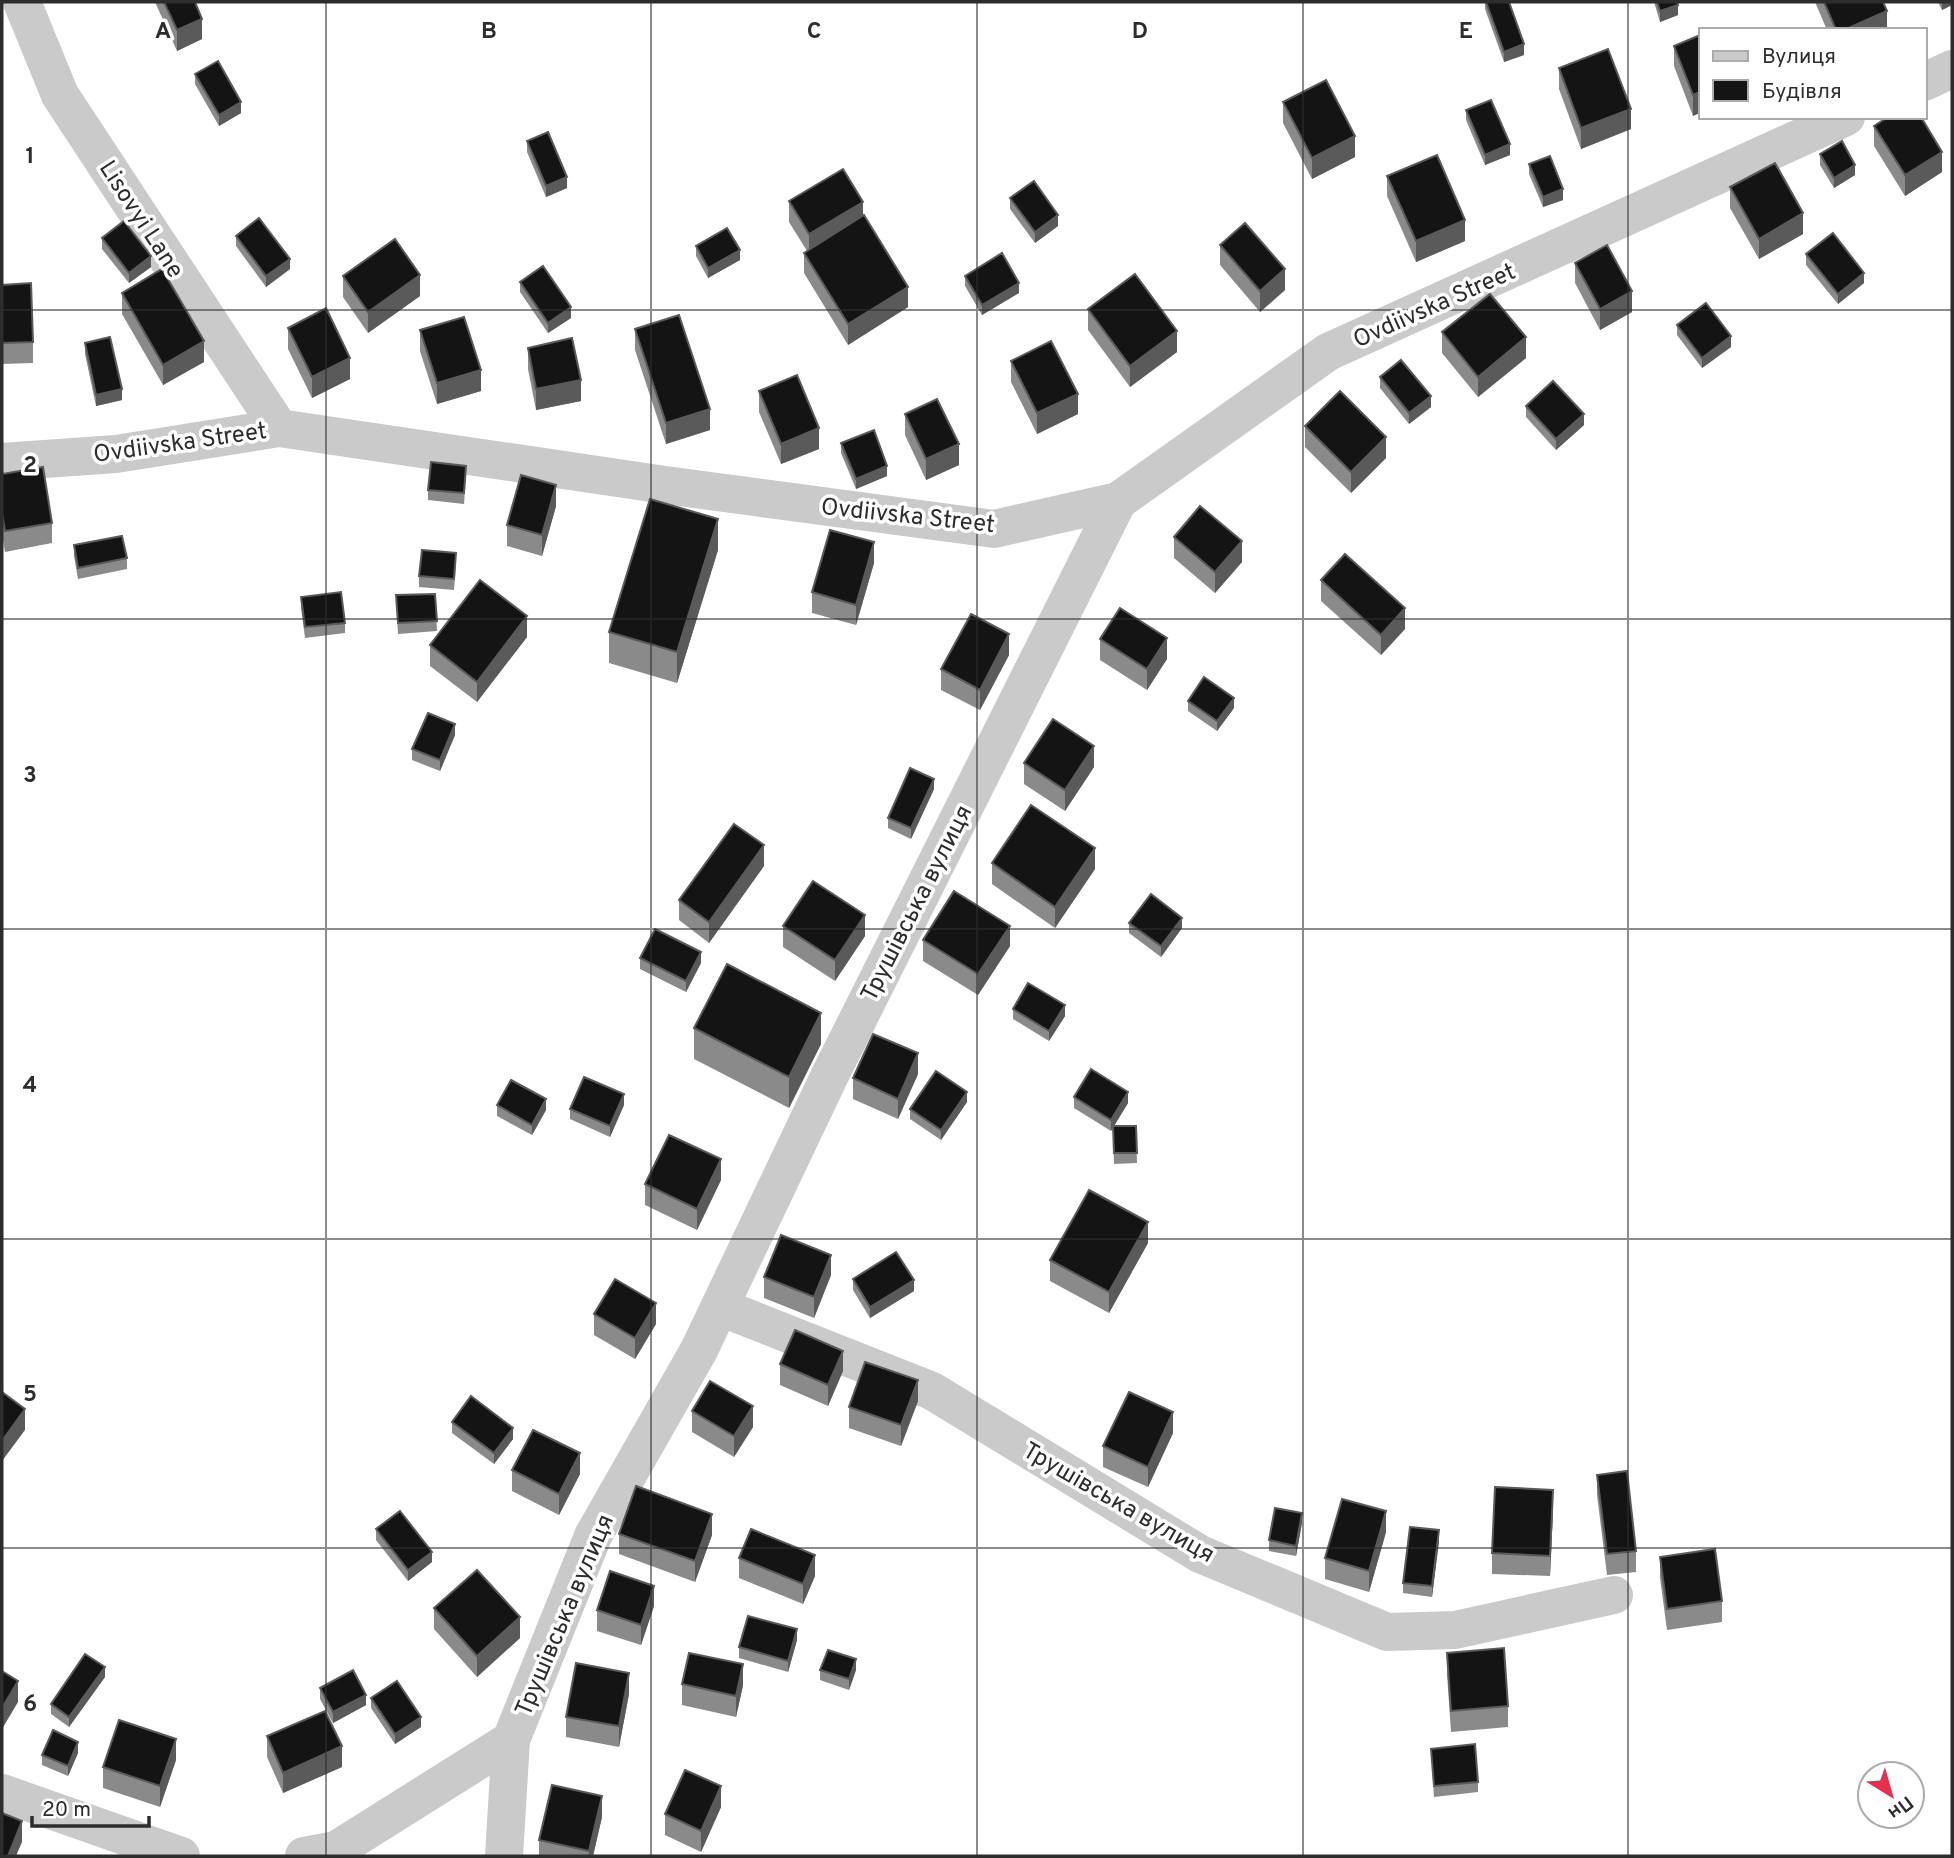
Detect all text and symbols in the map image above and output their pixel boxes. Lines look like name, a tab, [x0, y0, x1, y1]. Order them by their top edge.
text: A	[155, 18, 171, 47]
text: B	[481, 18, 497, 47]
text: C	[807, 18, 821, 47]
text: D	[1132, 18, 1148, 47]
text: E	[1459, 18, 1473, 47]
legend	[1699, 28, 1926, 119]
text: Вулиця	[1762, 44, 1836, 71]
text: Будівля	[1762, 79, 1842, 106]
text: 1	[25, 143, 35, 172]
street label: Lisovyi Lane	[91, 156, 189, 285]
street label: Ovdiivska Street	[1349, 258, 1521, 356]
street label: Ovdiivska Street	[92, 417, 269, 471]
text: 2	[23, 452, 37, 481]
street label: Ovdiivska Street	[819, 493, 996, 541]
text: 3	[23, 762, 37, 791]
street label: Трушівська вулиця	[855, 801, 980, 1007]
text: 4	[23, 1072, 37, 1101]
text: 5	[23, 1381, 37, 1410]
street label: Трушівська вулиця	[1017, 1437, 1219, 1571]
street label: Трушівська вулиця	[510, 1510, 622, 1721]
text: 6	[23, 1691, 37, 1720]
north arrow	[1856, 1760, 1926, 1830]
scale bar	[32, 1784, 149, 1828]
text: Пн	[1883, 1790, 1917, 1824]
text: 20 m	[42, 1797, 91, 1824]

